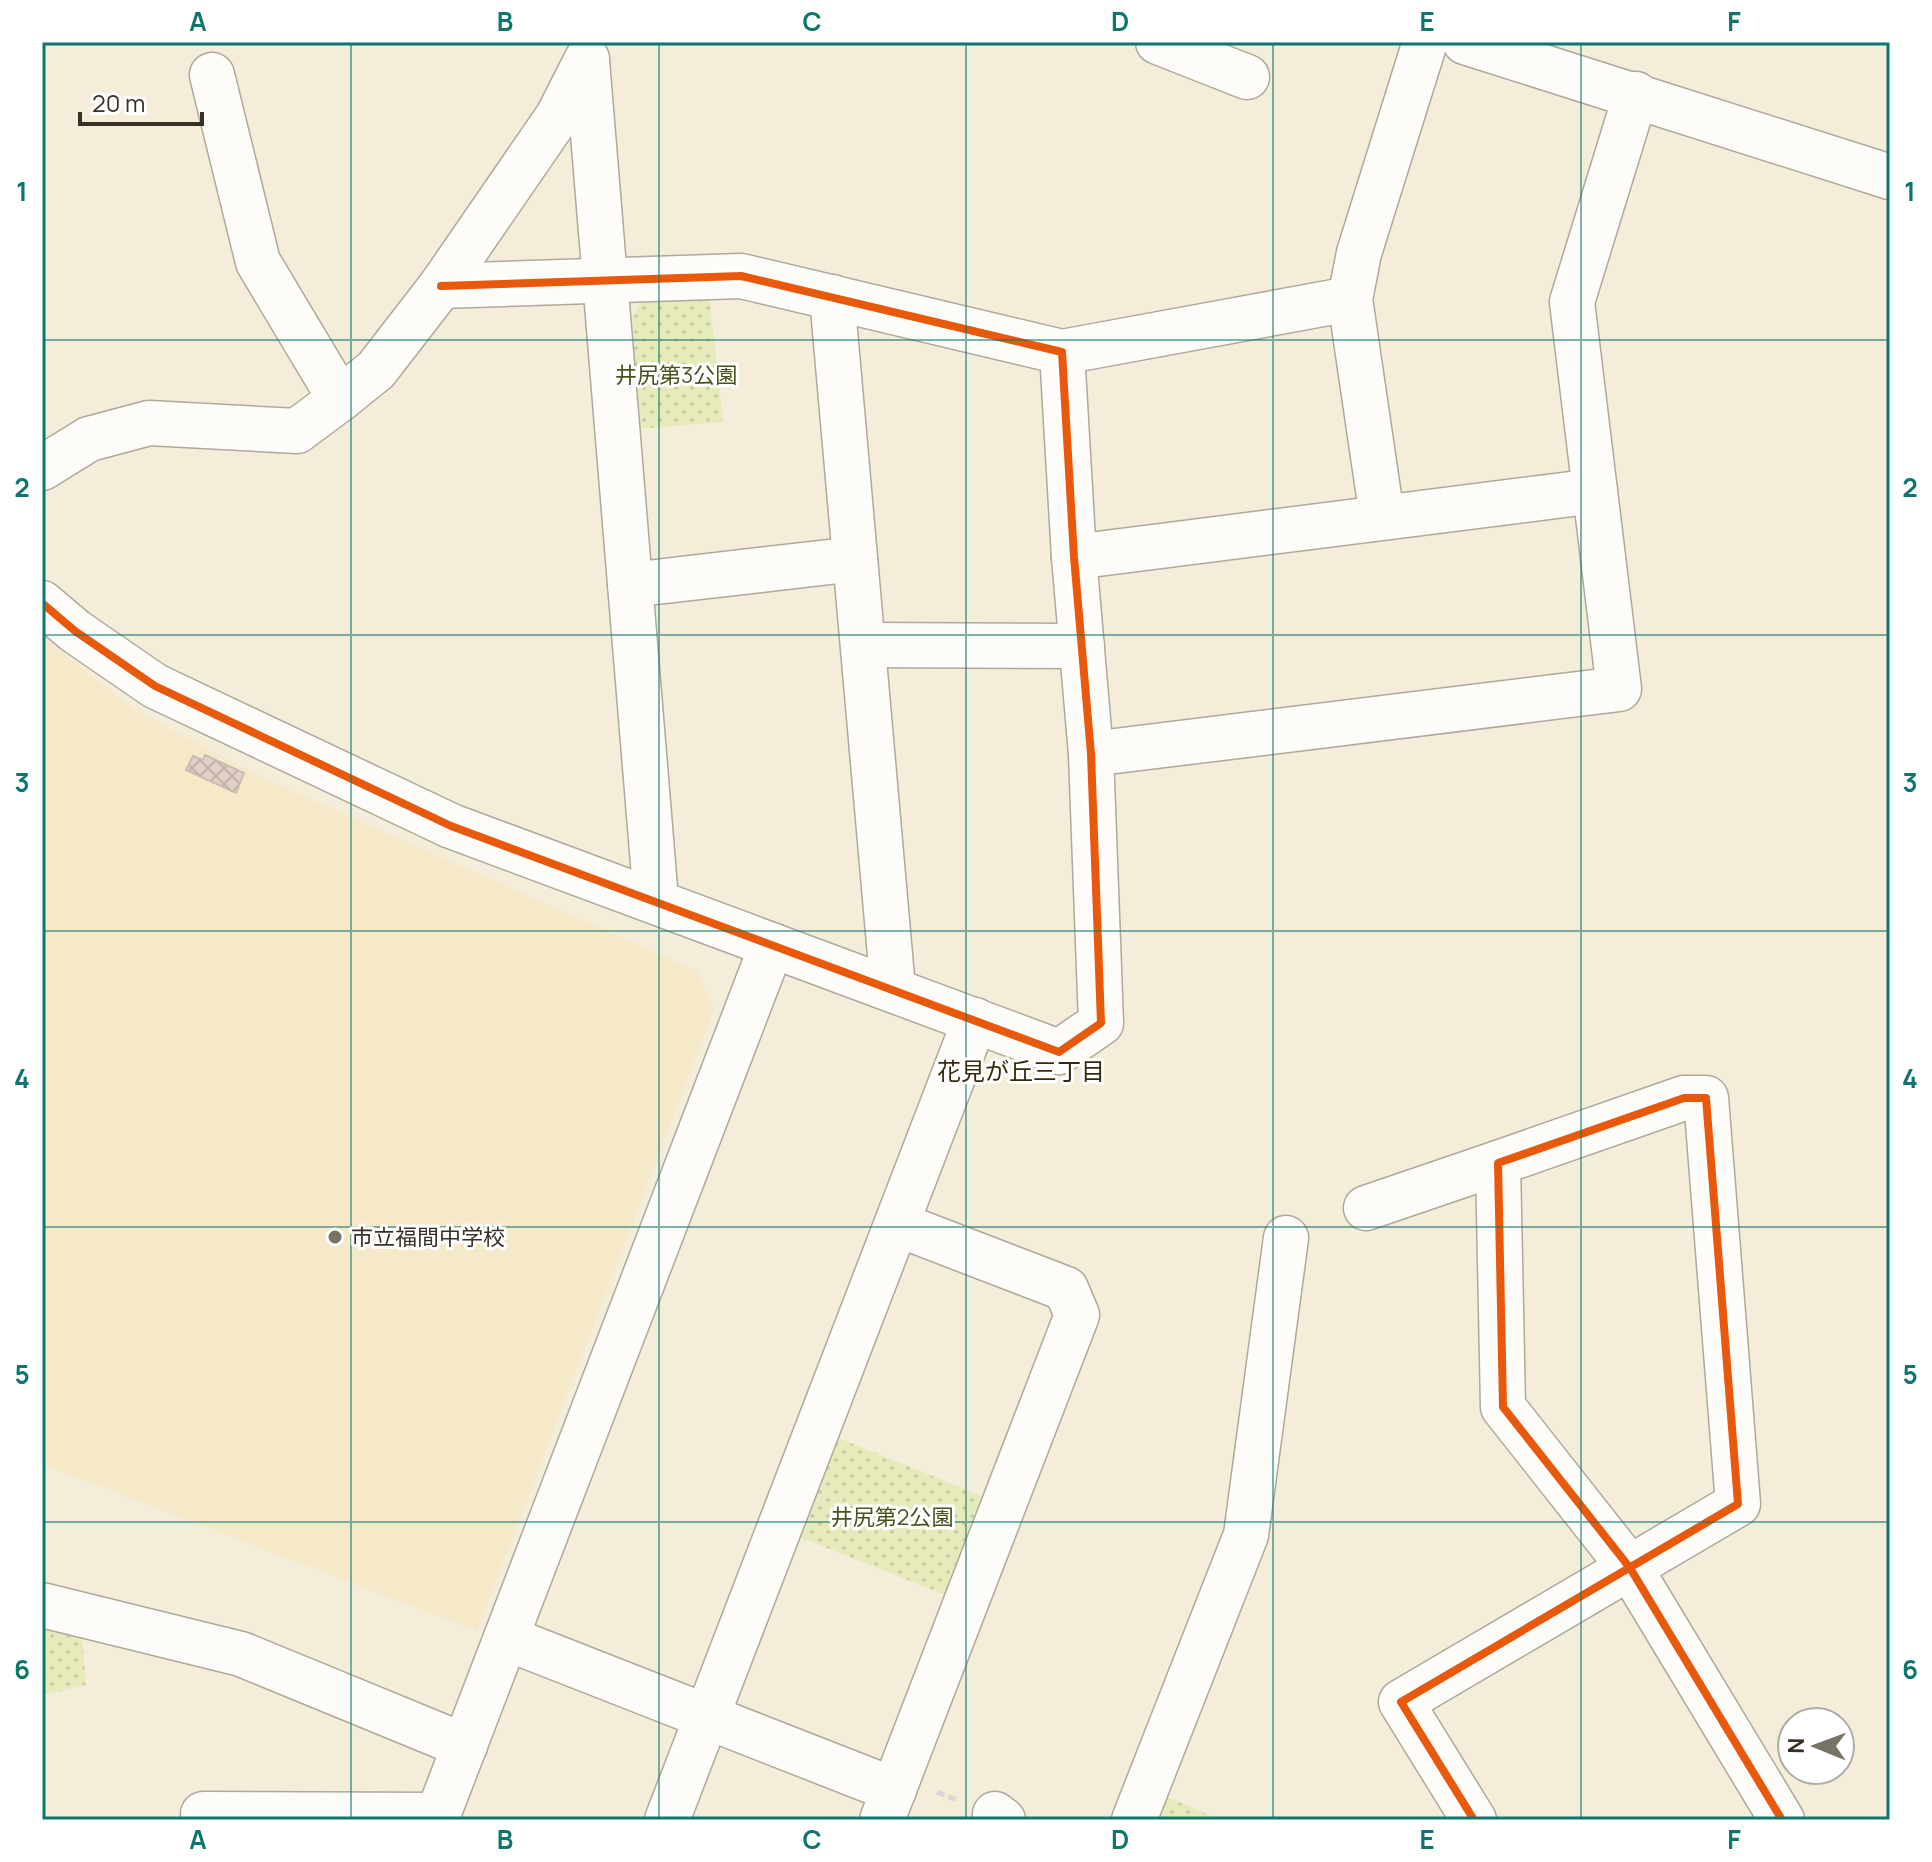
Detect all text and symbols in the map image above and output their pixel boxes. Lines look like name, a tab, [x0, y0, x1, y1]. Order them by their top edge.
text: A	[189, 3, 207, 39]
text: B	[497, 3, 513, 39]
text: C	[802, 3, 822, 39]
text: D	[1111, 3, 1129, 39]
text: E	[1419, 3, 1435, 39]
text: F	[1727, 3, 1741, 39]
scale bar	[80, 76, 202, 126]
text: 20 m	[92, 86, 145, 119]
text: 1	[16, 173, 28, 209]
text: 1	[1904, 173, 1916, 209]
park label: 井尻第3公園	[615, 360, 737, 390]
text: 2	[14, 469, 30, 505]
text: 2	[1902, 469, 1918, 505]
text: 3	[14, 764, 30, 800]
text: 3	[1902, 764, 1918, 800]
district label: 花見が丘三丁目	[937, 1054, 1105, 1087]
text: 4	[14, 1060, 30, 1096]
text: 4	[1902, 1060, 1918, 1096]
place label: 市立福間中学校	[351, 1222, 505, 1252]
marker: 市立福間中学校	[326, 1228, 344, 1246]
text: 5	[14, 1356, 30, 1392]
text: 5	[1902, 1356, 1918, 1392]
park label: 井尻第2公園	[831, 1502, 953, 1532]
text: 6	[14, 1651, 30, 1687]
text: 6	[1902, 1651, 1918, 1687]
north arrow	[1776, 1706, 1856, 1786]
text: N	[1781, 1737, 1811, 1754]
text: A	[189, 1821, 207, 1857]
text: B	[497, 1821, 513, 1857]
text: C	[802, 1821, 822, 1857]
text: D	[1111, 1821, 1129, 1857]
text: E	[1419, 1821, 1435, 1857]
text: F	[1727, 1821, 1741, 1857]

